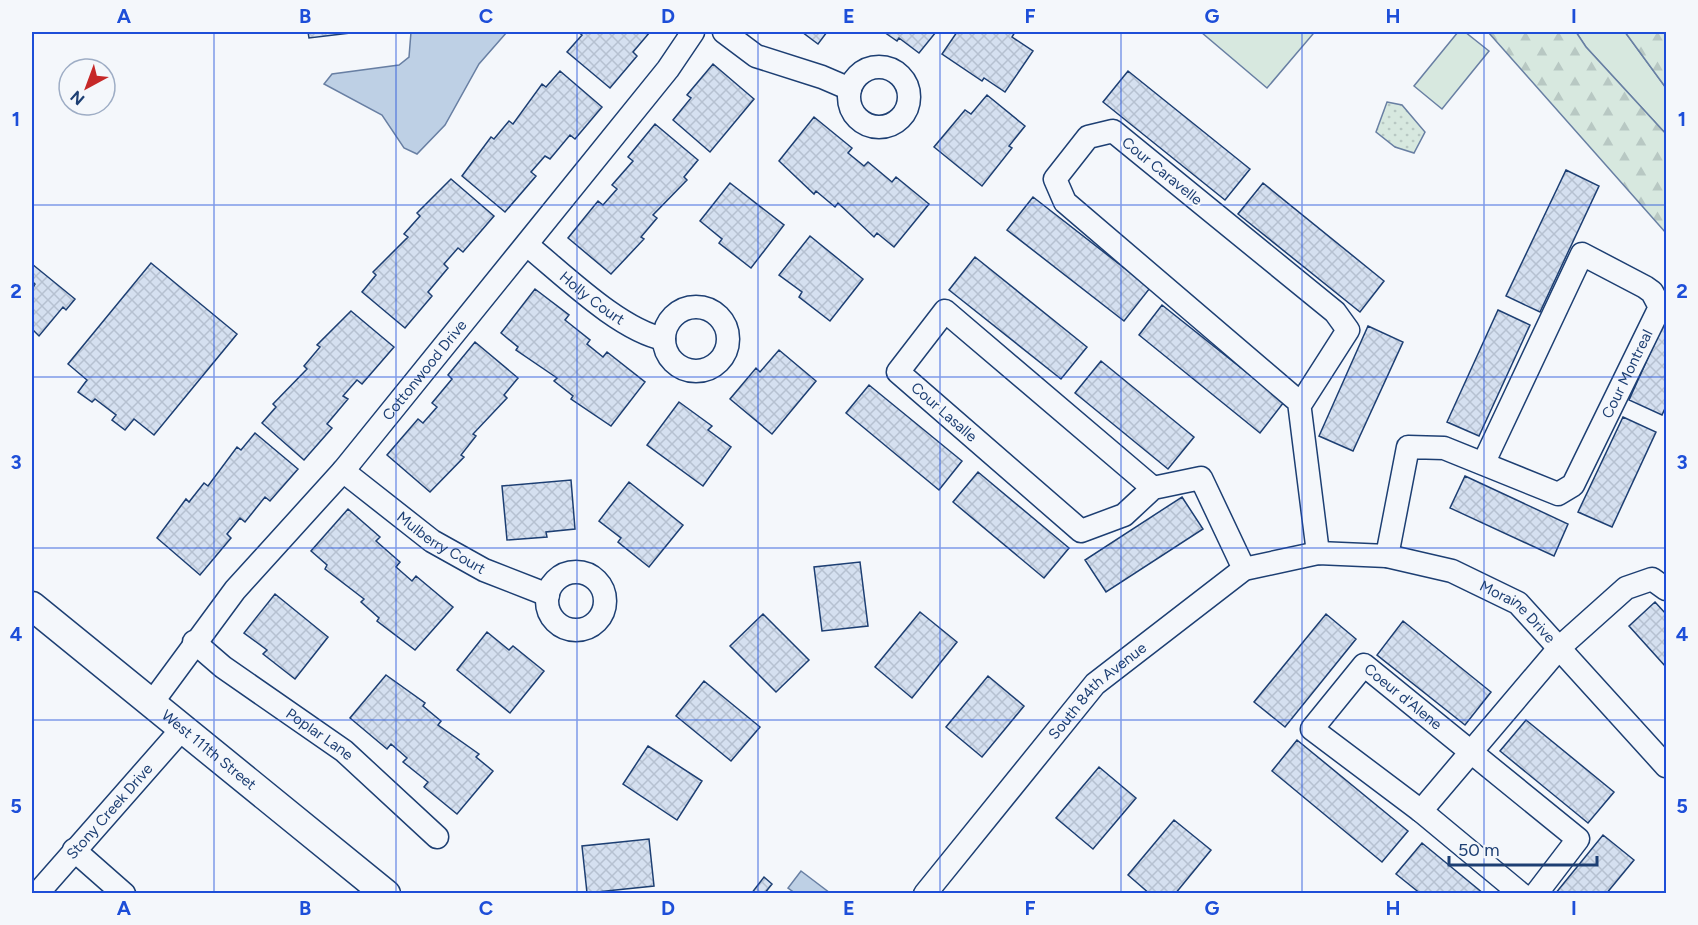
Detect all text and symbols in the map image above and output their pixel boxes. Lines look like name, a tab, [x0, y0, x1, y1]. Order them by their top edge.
text: A	[117, 4, 132, 28]
text: B	[299, 4, 311, 28]
text: C	[479, 4, 493, 28]
text: D	[661, 4, 675, 28]
text: E	[843, 4, 855, 28]
text: F	[1024, 4, 1036, 28]
text: G	[1205, 4, 1220, 28]
text: H	[1386, 4, 1401, 28]
text: I	[1571, 4, 1577, 28]
north arrow	[57, 57, 117, 117]
text: N	[67, 87, 88, 109]
text: 1	[12, 107, 20, 131]
text: 1	[1678, 107, 1686, 131]
street label: Cour Caravelle	[1118, 133, 1206, 209]
street label: Holly Court	[556, 268, 628, 329]
text: 2	[10, 279, 22, 303]
text: 2	[1676, 279, 1688, 303]
street label: Cottonwood Drive	[379, 316, 471, 424]
street label: Cour Montreal	[1598, 327, 1657, 421]
street label: Cour Lasalle	[907, 378, 981, 446]
text: 3	[10, 450, 22, 474]
text: 3	[1676, 450, 1688, 474]
street label: Mulberry Court	[393, 508, 489, 578]
street label: Moraine Drive	[1477, 577, 1559, 647]
text: 4	[10, 622, 23, 646]
text: 4	[1676, 622, 1689, 646]
street label: South 84th Avenue	[1045, 639, 1150, 743]
street label: Coeur d'Alene	[1360, 660, 1445, 734]
street label: Poplar Lane	[283, 705, 357, 764]
street label: West 111th Street	[158, 706, 260, 794]
street label: Stony Creek Drive	[63, 760, 156, 863]
text: 5	[10, 794, 22, 818]
text: 5	[1676, 794, 1688, 818]
scale bar	[1449, 829, 1598, 867]
text: 50 m	[1458, 839, 1500, 861]
text: A	[117, 896, 132, 920]
text: B	[299, 896, 311, 920]
text: C	[479, 896, 493, 920]
text: D	[661, 896, 675, 920]
text: E	[843, 896, 855, 920]
text: F	[1024, 896, 1036, 920]
text: G	[1205, 896, 1220, 920]
text: H	[1386, 896, 1401, 920]
text: I	[1571, 896, 1577, 920]

